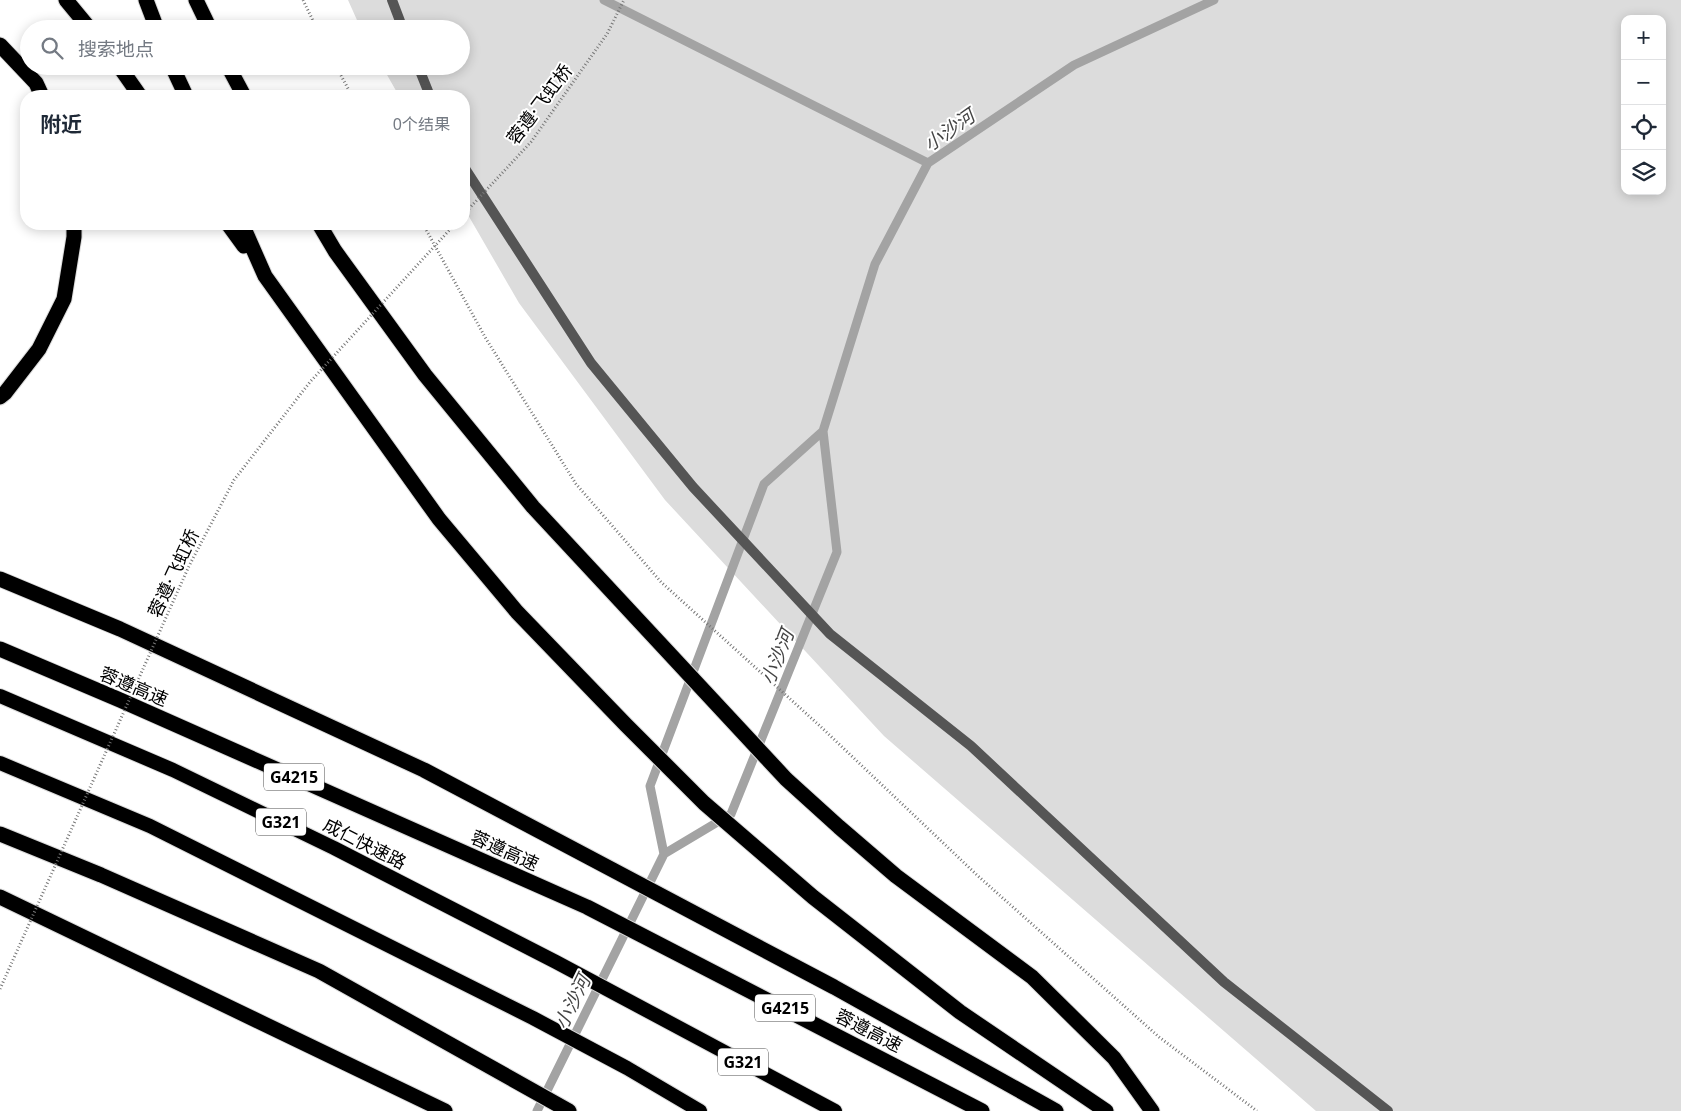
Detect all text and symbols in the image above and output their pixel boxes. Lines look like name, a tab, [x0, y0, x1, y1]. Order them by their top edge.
map controls	[1621, 15, 1666, 195]
button: +	[1621, 15, 1666, 60]
search box	[20, 20, 470, 75]
icon: search	[38, 34, 66, 62]
text: 搜索地点	[78, 36, 154, 62]
street label: 蓉遵·飞虹桥	[501, 59, 577, 149]
button: −	[1621, 60, 1666, 105]
water label: 小沙河	[918, 101, 983, 157]
button: locate	[1621, 105, 1666, 150]
text: 附近	[40, 110, 82, 138]
text: 0个结果	[393, 113, 450, 135]
button: layers	[1621, 150, 1666, 195]
street label: 蓉遵·飞虹桥	[142, 525, 204, 621]
water label: 小沙河	[754, 622, 801, 688]
street label: 蓉遵高速	[96, 661, 172, 711]
road number: G4215	[264, 764, 324, 790]
road number: G321	[256, 809, 306, 836]
street label: 成仁快速路	[319, 812, 411, 874]
street label: 蓉遵高速	[467, 824, 543, 876]
water label: 小沙河	[548, 967, 598, 1033]
road number: G4215	[755, 994, 815, 1021]
street label: 蓉遵高速	[831, 1003, 907, 1057]
road number: G321	[718, 1048, 768, 1076]

